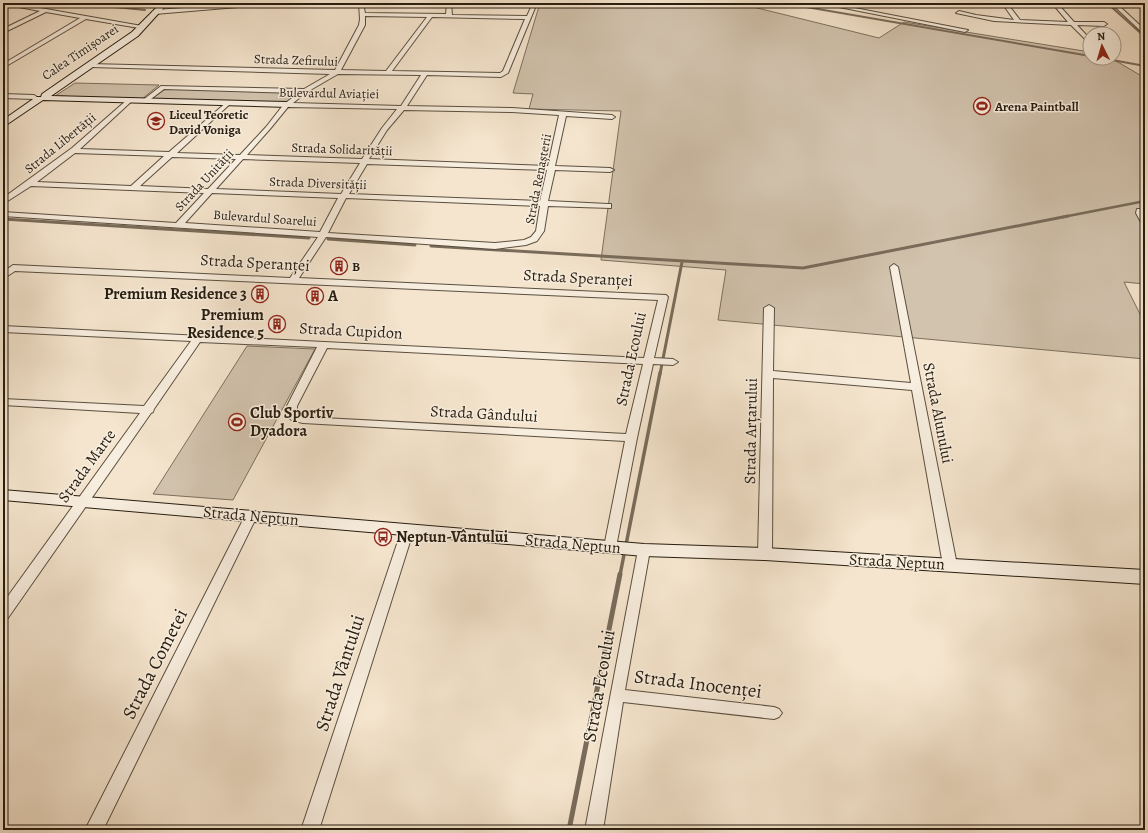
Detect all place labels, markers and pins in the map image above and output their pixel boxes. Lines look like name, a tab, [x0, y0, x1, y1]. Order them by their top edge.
sports icon: Arena Paintball	[972, 96, 992, 116]
place label: Arena Paintball	[994, 98, 1079, 115]
place label: Liceul Teoretic David Voniga	[169, 106, 249, 138]
school or university icon: Liceul Teoretic David Voniga	[146, 111, 166, 131]
building icon: B	[329, 256, 349, 276]
place label: B	[352, 258, 360, 275]
place label: Premium Residence 3	[104, 283, 247, 305]
building icon: Premium Residence 3	[250, 284, 270, 304]
place label: A	[327, 285, 339, 307]
building icon: A	[305, 286, 325, 306]
place label: Premium Residence 5	[187, 304, 265, 344]
building icon: Premium Residence 5	[267, 314, 287, 334]
place label: Club Sportiv Dyadora	[250, 402, 334, 442]
sports icon: Club Sportiv Dyadora	[227, 412, 247, 432]
place label: Neptun-Vântului	[396, 526, 508, 548]
bus stop icon: Neptun-Vântului	[373, 527, 393, 547]

